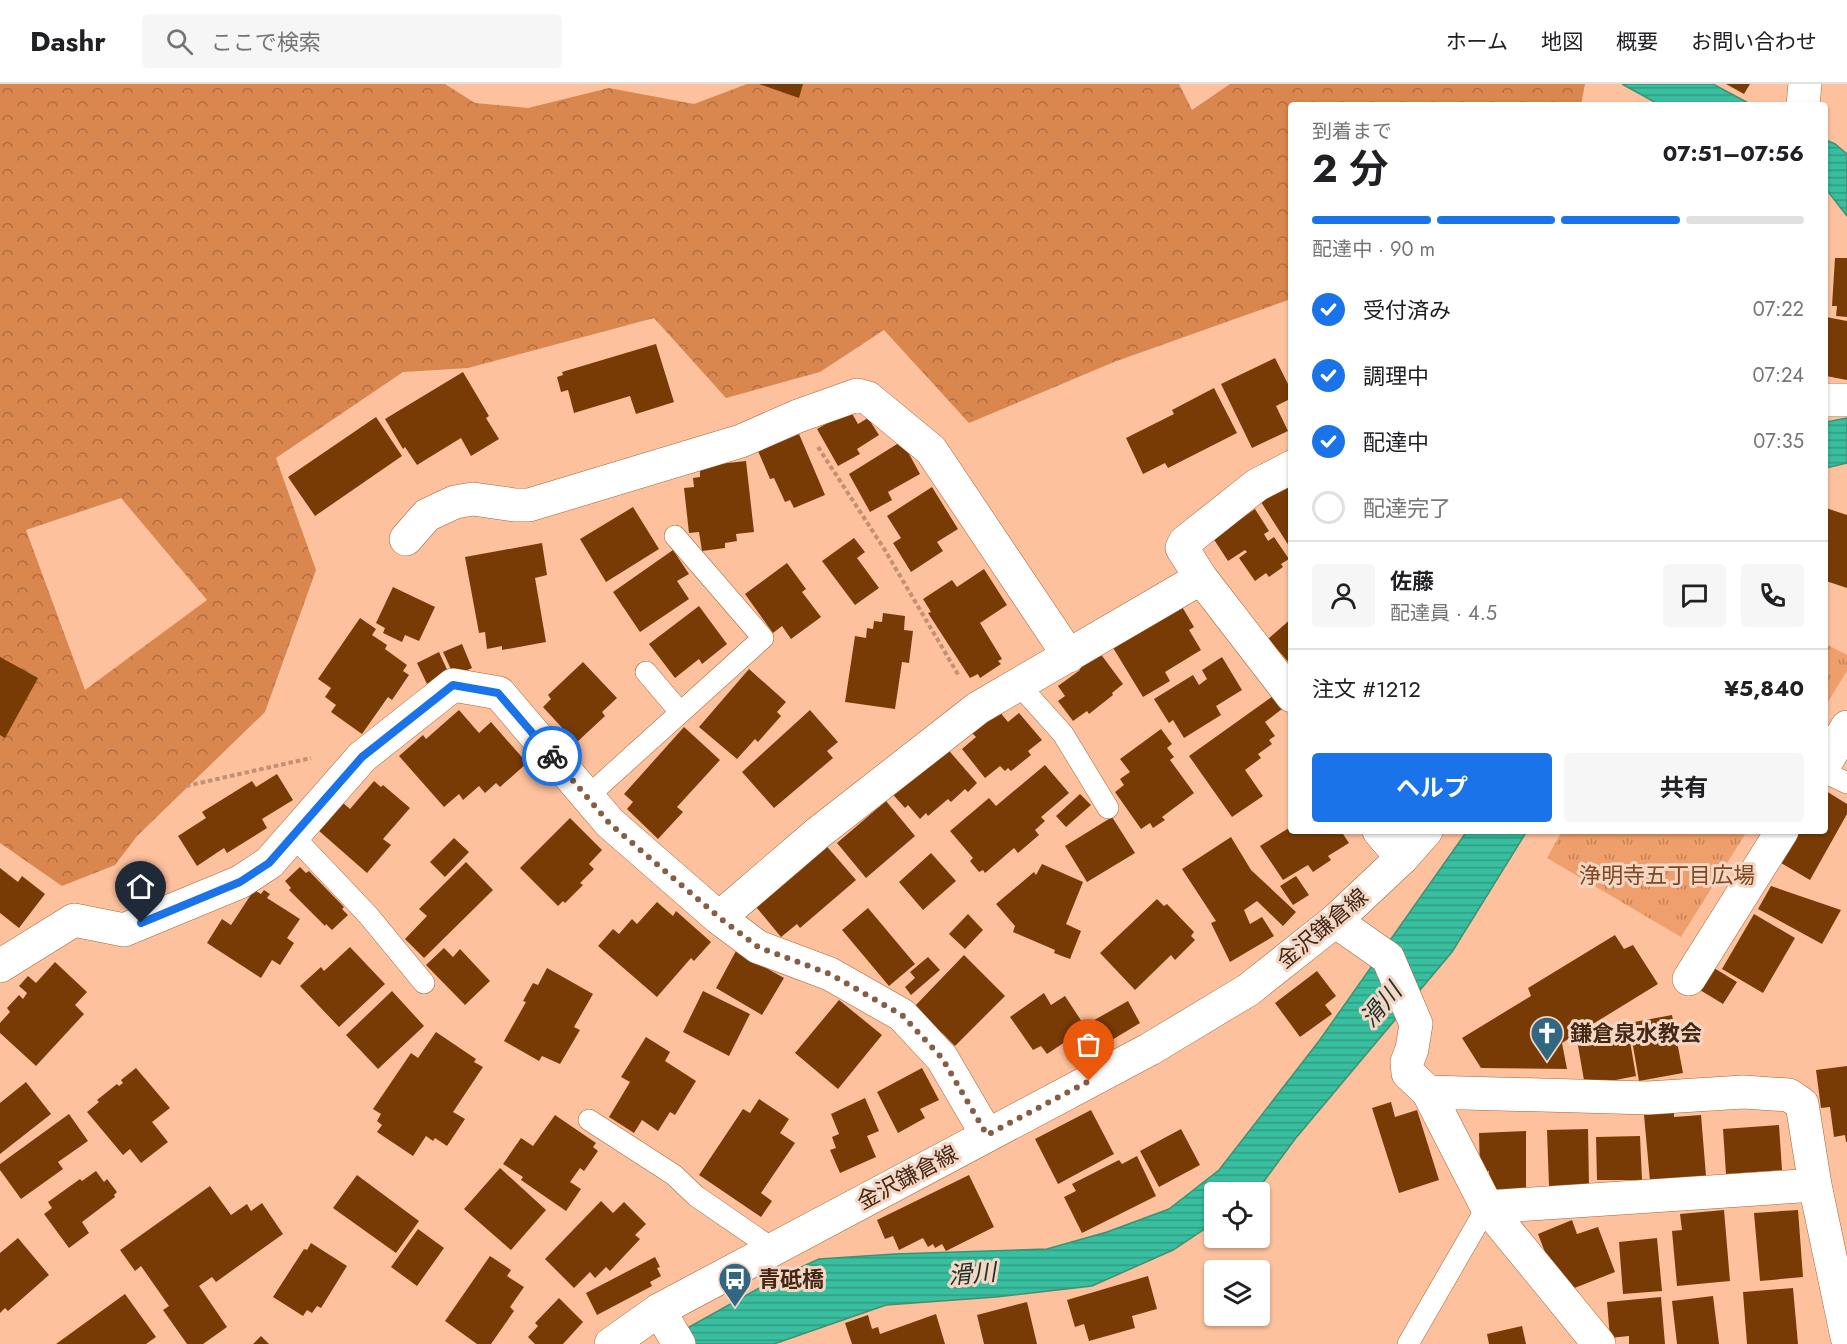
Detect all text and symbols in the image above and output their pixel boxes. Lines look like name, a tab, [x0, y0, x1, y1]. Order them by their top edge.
search box	[142, 14, 562, 68]
text: Dashr	[30, 21, 106, 62]
icon: search	[163, 25, 196, 58]
text: ここで検索	[211, 26, 321, 58]
text: ホーム	[1446, 27, 1508, 57]
text: 地図	[1541, 27, 1583, 57]
text: 概要	[1616, 27, 1658, 57]
text: お問い合わせ	[1691, 27, 1817, 57]
text: 到着まで	[1312, 117, 1392, 146]
text: 07:51–07:56	[1663, 137, 1804, 169]
text: 2 分	[1312, 140, 1388, 197]
text: 配達中 · 90 m	[1312, 235, 1435, 264]
icon: check	[1312, 293, 1345, 326]
text: 受付済み	[1363, 294, 1451, 326]
text: 07:22	[1753, 295, 1804, 324]
icon: check	[1312, 359, 1345, 392]
text: 調理中	[1363, 360, 1429, 392]
text: 07:24	[1752, 361, 1804, 390]
icon: check	[1312, 425, 1345, 458]
text: 配達中	[1363, 426, 1429, 458]
text: 07:35	[1753, 427, 1804, 456]
text: 配達完了	[1363, 492, 1451, 524]
button: person	[1312, 564, 1375, 627]
button: chat	[1663, 564, 1726, 627]
button: phone	[1741, 564, 1804, 627]
text: 佐藤	[1390, 565, 1434, 597]
text: 配達員 · 4.5	[1390, 599, 1497, 628]
text: ¥5,840	[1724, 672, 1804, 704]
text: 注文 #1212	[1312, 673, 1421, 705]
courier	[522, 726, 582, 786]
icon: bike	[536, 740, 569, 773]
button: ヘルプ	[1312, 753, 1552, 822]
button: 共有	[1564, 753, 1804, 822]
park label: 浄明寺五丁目広場	[1579, 859, 1755, 891]
pin	[115, 861, 166, 923]
icon: home	[124, 870, 157, 903]
street label: 金沢鎌倉線	[1270, 880, 1374, 976]
water label: 滑川	[1352, 973, 1411, 1034]
church icon: 鎌倉泉水教会	[1529, 1015, 1565, 1062]
place label: 鎌倉泉水教会	[1570, 1017, 1702, 1049]
pin	[1063, 1019, 1114, 1081]
icon: bag	[1072, 1028, 1105, 1061]
street label: 金沢鎌倉線	[851, 1137, 963, 1217]
map controls	[1204, 1182, 1270, 1326]
button: locate	[1204, 1182, 1270, 1248]
water label: 滑川	[947, 1254, 1000, 1293]
button: layers	[1204, 1260, 1270, 1326]
bus stop icon: 青砥橋	[717, 1261, 753, 1308]
place label: 青砥橋	[758, 1263, 824, 1295]

